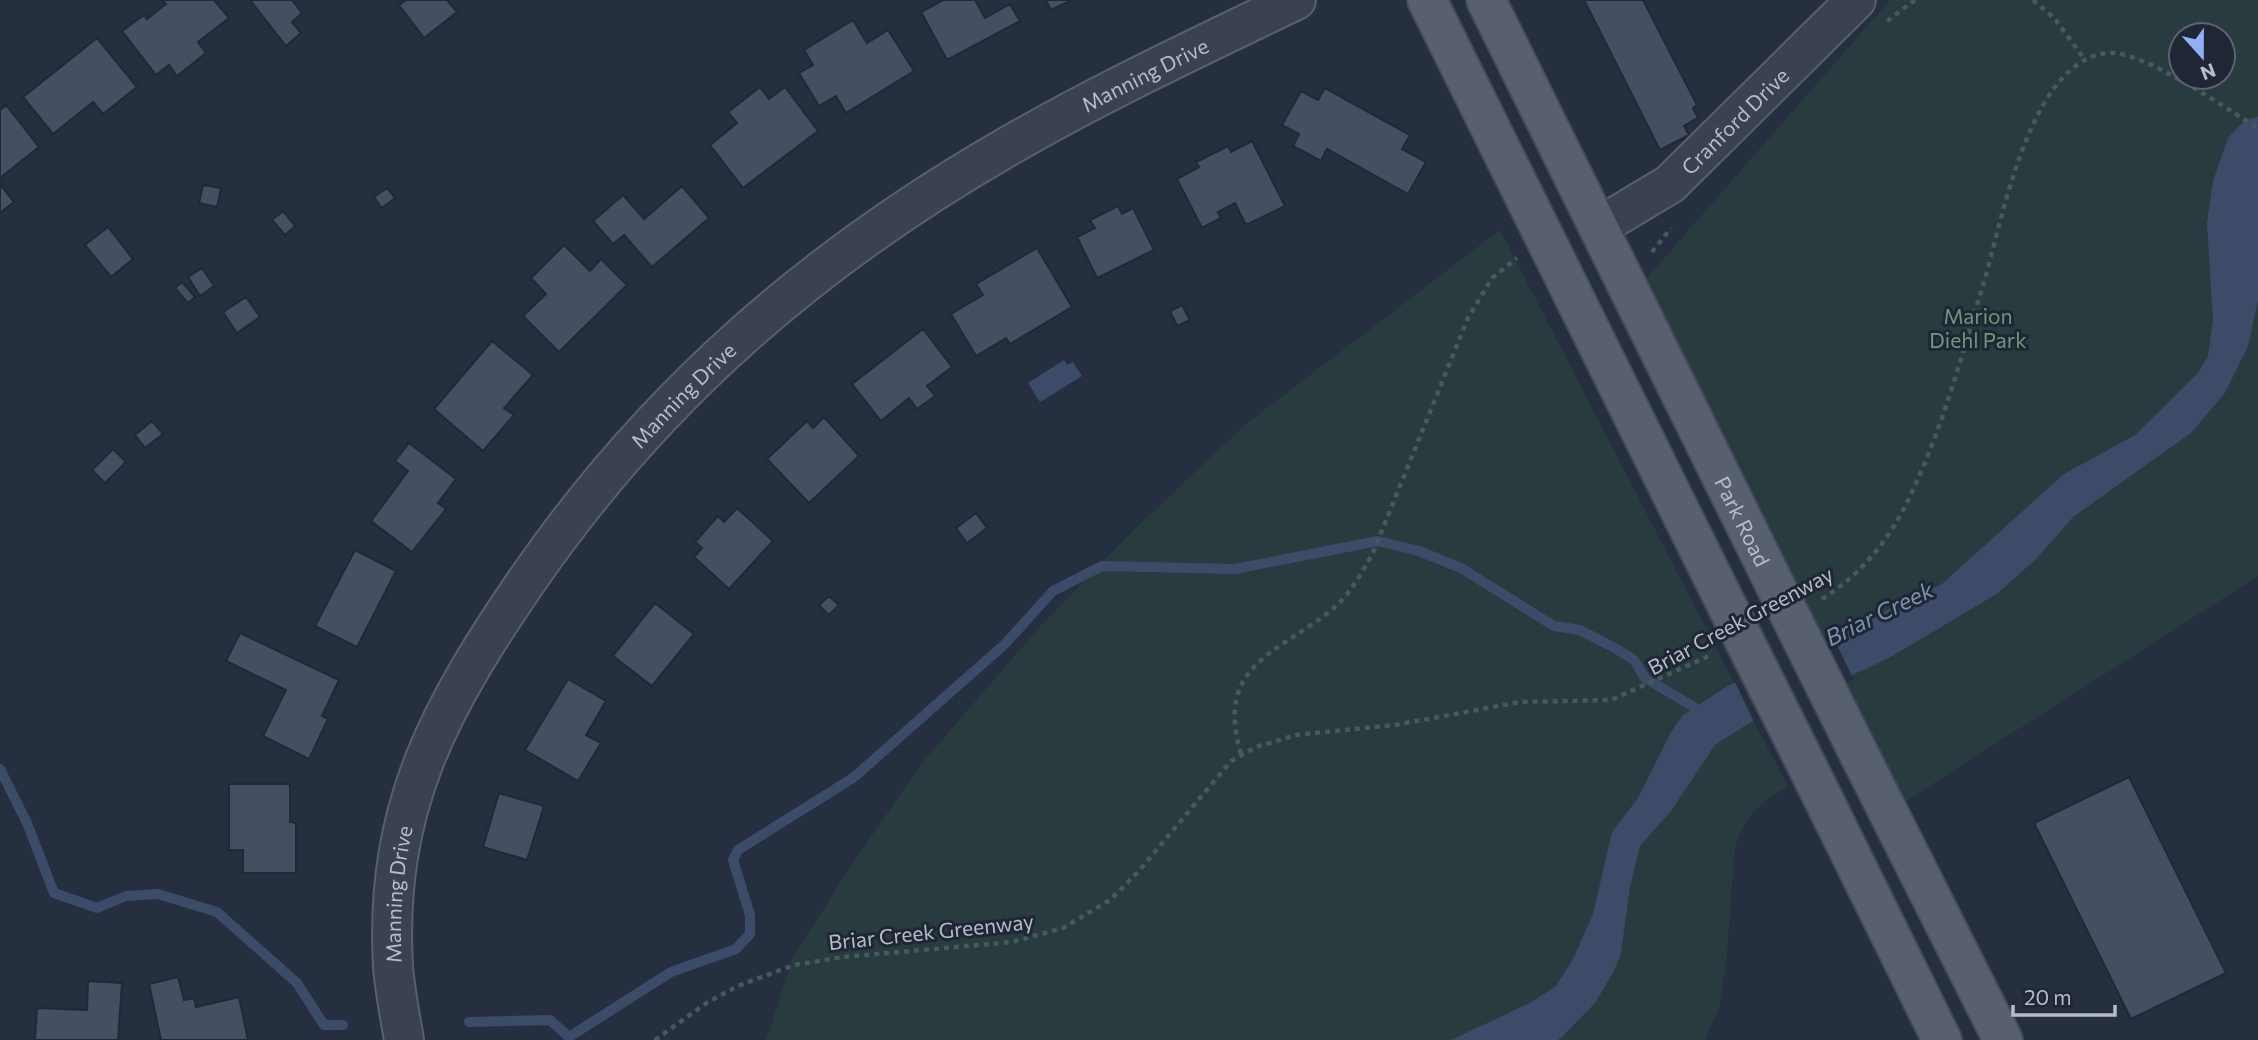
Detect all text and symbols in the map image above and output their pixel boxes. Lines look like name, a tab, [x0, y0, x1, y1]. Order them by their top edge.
north arrow	[2167, 21, 2237, 91]
street label: Manning Drive	[1077, 32, 1212, 116]
text: N	[2197, 59, 2219, 86]
street label: Cranford Drive	[1675, 62, 1793, 179]
park label: Marion Diehl Park	[1929, 303, 2027, 352]
street label: Manning Drive	[625, 336, 740, 452]
street label: Park Road	[1711, 472, 1776, 570]
street label: Briar Creek Greenway	[1643, 560, 1837, 679]
water label: Briar Creek	[1820, 575, 1938, 651]
street label: Manning Drive	[380, 823, 416, 963]
street label: Briar Creek Greenway	[827, 908, 1035, 954]
scale bar	[2013, 974, 2114, 1018]
text: 20 m	[2024, 984, 2072, 1009]

